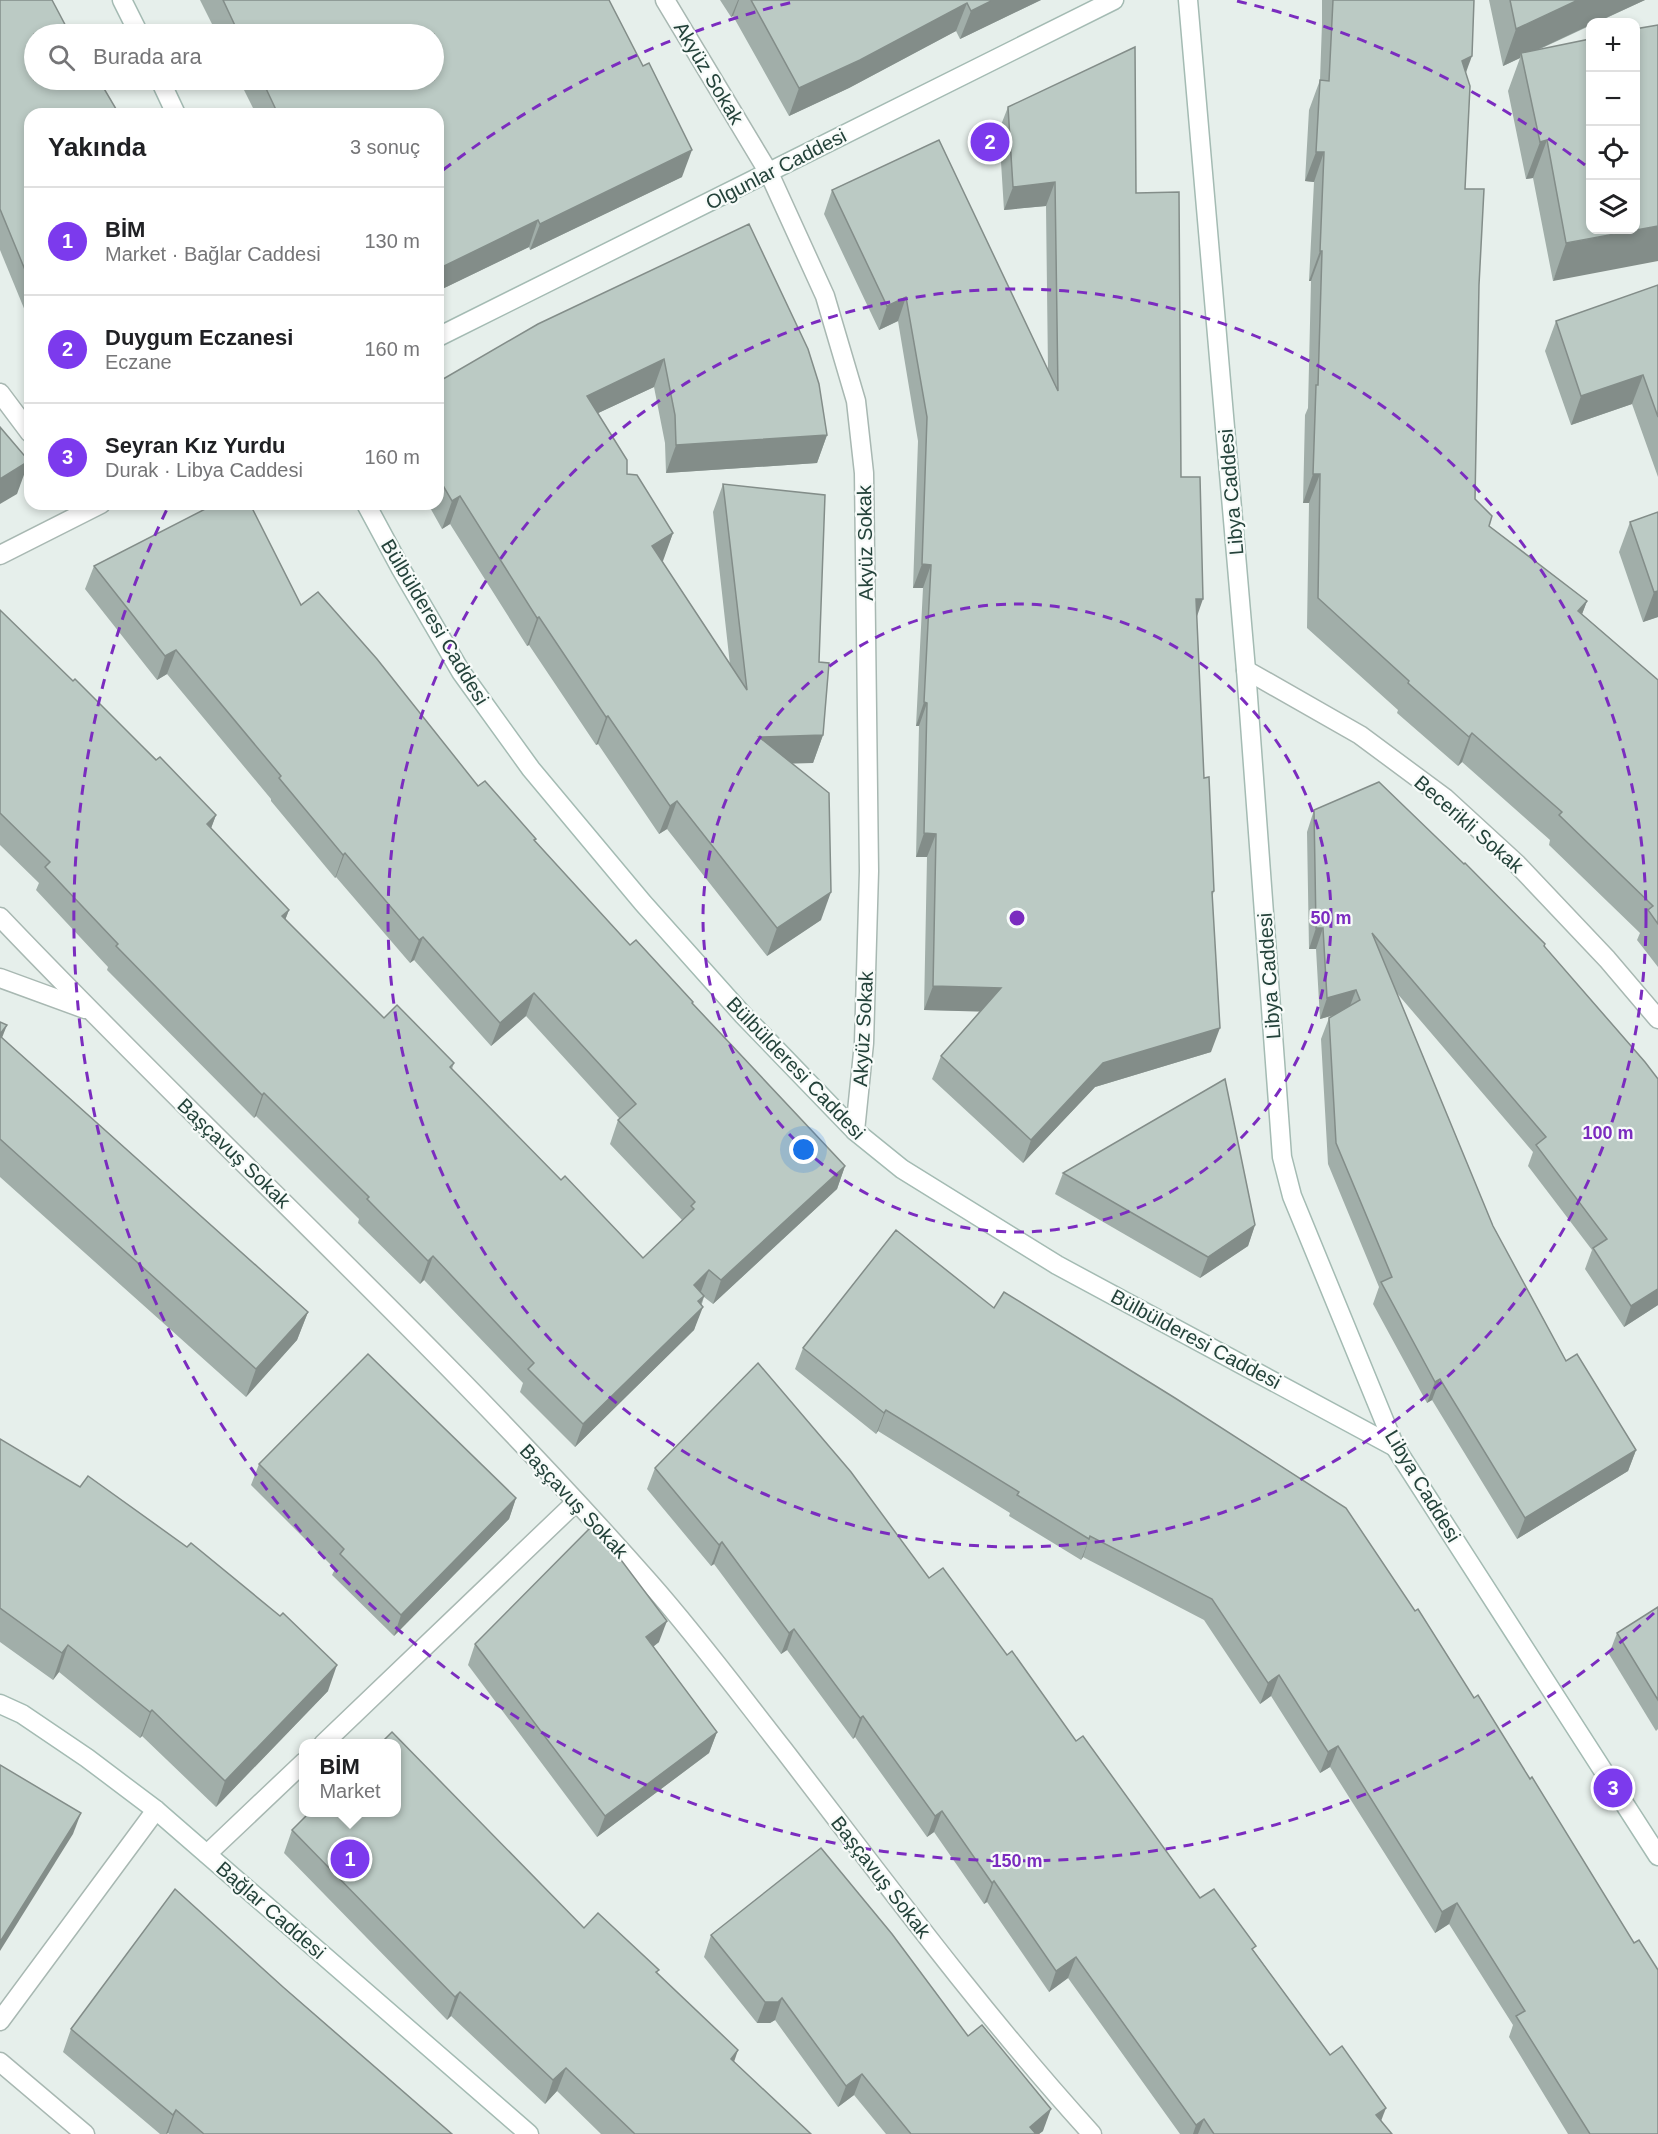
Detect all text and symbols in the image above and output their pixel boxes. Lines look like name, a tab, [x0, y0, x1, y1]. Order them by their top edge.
street label: Akyüz Sokak	[670, 18, 749, 129]
map controls	[1586, 18, 1640, 234]
button: +	[1586, 18, 1640, 72]
search box	[24, 24, 444, 90]
icon: search	[45, 41, 78, 74]
text: Burada ara	[93, 44, 202, 69]
button: −	[1586, 72, 1640, 126]
pin: 2	[970, 120, 1010, 164]
street label: Olgunlar Caddesi	[702, 124, 850, 214]
button: locate	[1586, 126, 1640, 180]
text: Yakında	[48, 132, 146, 162]
text: 3 sonuç	[350, 136, 420, 158]
button: layers	[1586, 180, 1640, 234]
text: BİM	[105, 217, 145, 242]
text: 1	[62, 230, 73, 252]
text: 130 m	[364, 230, 420, 252]
text: Market · Bağlar Caddesi	[105, 243, 321, 265]
text: Duygum Eczanesi	[105, 325, 293, 350]
text: 2	[62, 338, 73, 360]
text: 160 m	[364, 338, 420, 360]
text: Eczane	[105, 351, 172, 373]
street label: Libya Caddesi	[1215, 428, 1247, 556]
text: Seyran Kız Yurdu	[105, 433, 286, 458]
text: 3	[62, 446, 73, 468]
text: 160 m	[364, 446, 420, 468]
text: Durak · Libya Caddesi	[105, 459, 303, 481]
street label: Akyüz Sokak	[853, 484, 877, 601]
street label: Bülbülderesi Caddesi	[377, 535, 493, 709]
street label: Becerikli Sokak	[1410, 771, 1529, 878]
centre of rings	[1007, 908, 1027, 928]
text: 50 m	[1310, 908, 1352, 928]
street label: Libya Caddesi	[1254, 912, 1284, 1040]
street label: Akyüz Sokak	[849, 970, 877, 1087]
street label: Bülbülderesi Caddesi	[722, 992, 870, 1144]
street label: Başçavuş Sokak	[173, 1094, 296, 1213]
text: 100 m	[1582, 1123, 1634, 1143]
your location	[789, 1135, 818, 1164]
street label: Bülbülderesi Caddesi	[1107, 1285, 1285, 1393]
street label: Libya Caddesi	[1381, 1426, 1465, 1546]
street label: Başçavuş Sokak	[516, 1439, 633, 1563]
popup	[299, 1739, 401, 1817]
text: BİM	[319, 1754, 360, 1779]
pin: 3	[1594, 1766, 1632, 1810]
text: Market	[319, 1780, 381, 1802]
street label: Başçavuş Sokak	[827, 1812, 936, 1943]
pin: 1	[330, 1836, 370, 1882]
text: 150 m	[991, 1851, 1043, 1871]
street label: Bağlar Caddesi	[212, 1857, 330, 1963]

